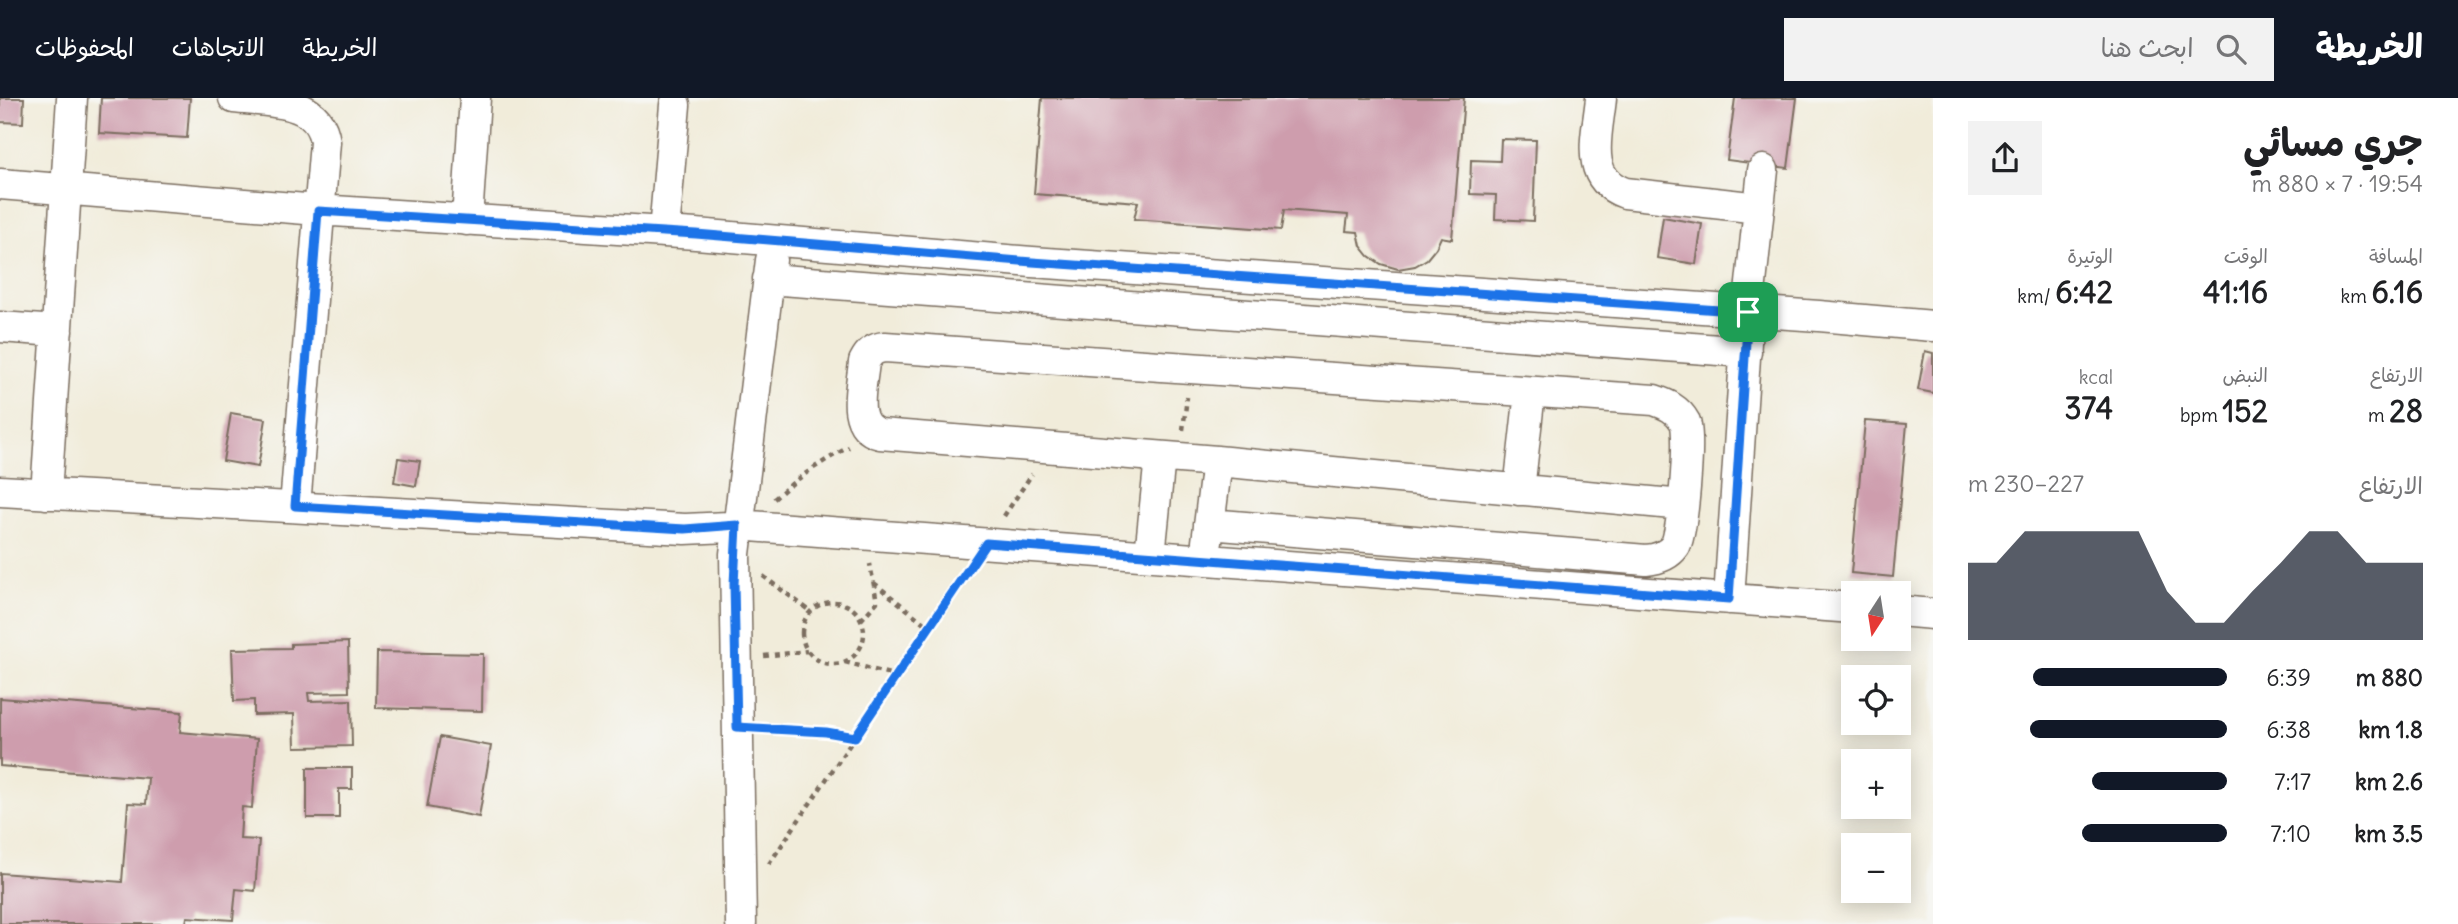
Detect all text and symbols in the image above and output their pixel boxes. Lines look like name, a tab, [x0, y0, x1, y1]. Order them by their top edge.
search box	[1784, 18, 2274, 81]
text: الخريطة	[2316, 25, 2423, 67]
icon: search	[2212, 30, 2250, 68]
text: ابحث هنا	[2100, 31, 2194, 64]
text: المحفوظات	[35, 32, 134, 62]
text: الاتجاهات	[172, 32, 265, 62]
text: الخريطة	[303, 32, 377, 62]
text: جري مسائي	[2243, 119, 2423, 166]
button: share	[1968, 121, 2042, 195]
text: 19:54 · 7 × 880 m	[2252, 169, 2423, 198]
text: الوتيرة	[2067, 244, 2113, 268]
text: الوقت	[2224, 244, 2268, 268]
text: المسافة	[2369, 244, 2423, 268]
text: 6:42	[2055, 273, 2113, 311]
text: 41:16	[2203, 273, 2268, 311]
text: 6.16	[2371, 273, 2423, 311]
pin	[1718, 282, 1778, 342]
text: /km	[2017, 284, 2055, 308]
text: km	[2341, 284, 2371, 308]
icon: arrive	[1729, 293, 1767, 331]
text: النبض	[2223, 363, 2268, 387]
text: الارتفاع	[2370, 363, 2423, 387]
text: kcal	[2079, 365, 2113, 389]
text: 374	[2065, 389, 2113, 427]
text: 152	[2222, 392, 2268, 430]
text: 28	[2389, 392, 2423, 430]
text: bpm	[2180, 403, 2222, 427]
text: m	[2368, 403, 2389, 427]
text: 227–230 m	[1968, 469, 2084, 498]
text: الارتفاع	[2359, 471, 2423, 500]
north arrow	[1841, 581, 1911, 651]
map controls	[1841, 581, 1911, 903]
text: 6:39	[2266, 663, 2311, 692]
text: 880 m	[2356, 663, 2423, 692]
button: locate	[1841, 665, 1911, 735]
text: 6:38	[2266, 715, 2311, 744]
text: 1.8 km	[2358, 715, 2423, 744]
button: +	[1841, 749, 1911, 819]
text: 7:17	[2274, 767, 2311, 796]
text: 2.6 km	[2355, 767, 2423, 796]
text: 7:10	[2270, 819, 2311, 848]
text: 3.5 km	[2355, 819, 2423, 848]
button: −	[1841, 833, 1911, 903]

